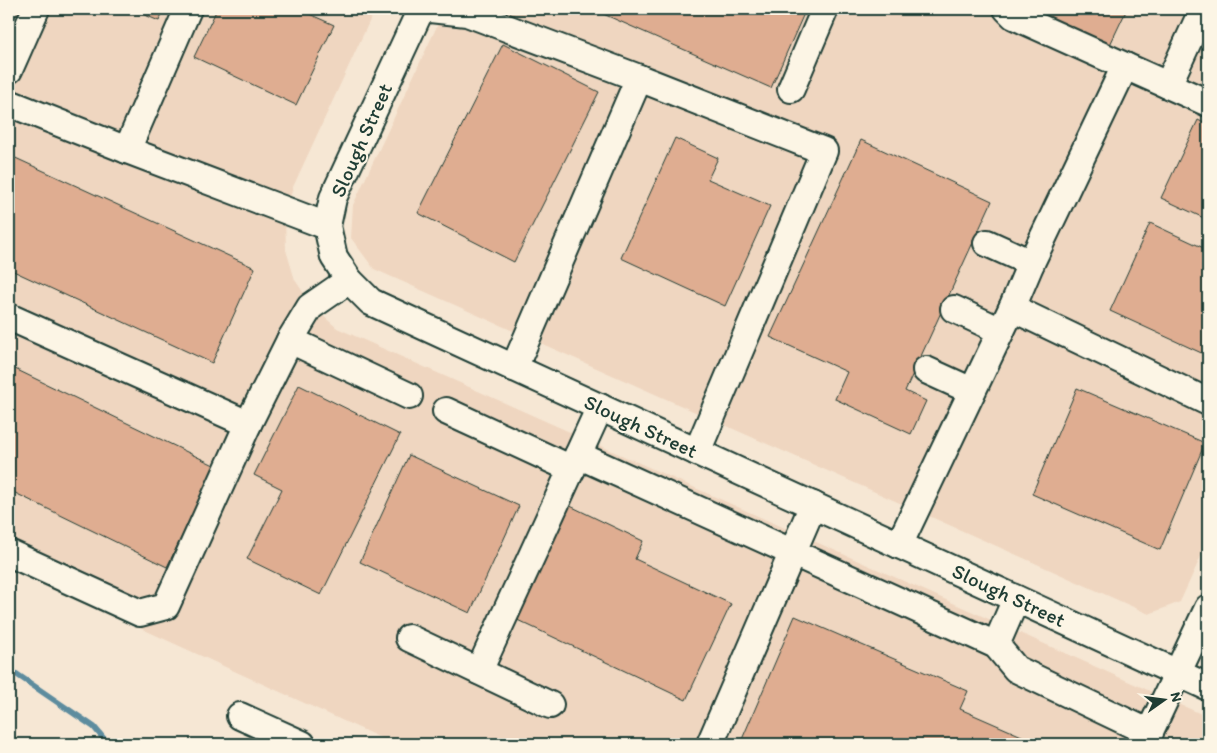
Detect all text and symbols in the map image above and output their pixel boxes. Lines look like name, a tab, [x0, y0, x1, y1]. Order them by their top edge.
street label: Slough Street	[325, 79, 397, 201]
street label: Slough Street	[580, 389, 702, 463]
street label: Slough Street	[948, 558, 1070, 632]
north arrow	[1140, 676, 1190, 726]
text: N	[1167, 690, 1186, 704]

